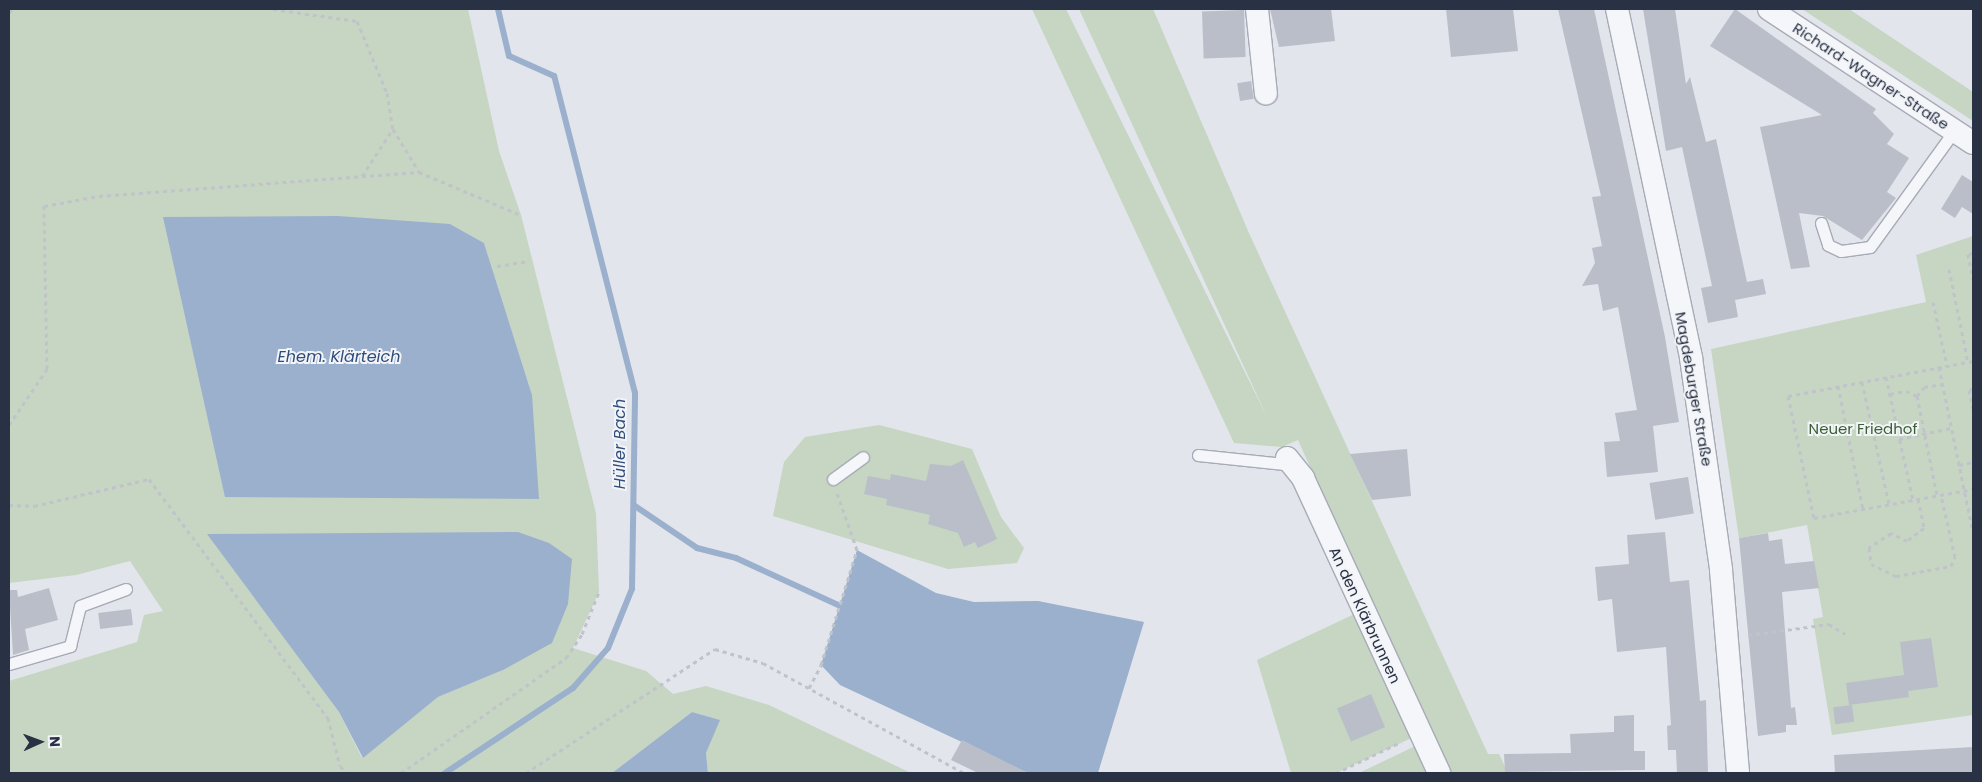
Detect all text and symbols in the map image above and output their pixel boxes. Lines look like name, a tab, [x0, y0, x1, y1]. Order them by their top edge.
street label: Richard-Wagner-Straße	[1789, 19, 1953, 133]
street label: Magdeburger Straße	[1672, 310, 1716, 468]
water label: Ehem. Klärteich	[278, 347, 400, 367]
water label: Hüller Bach	[610, 399, 630, 489]
park label: Neuer Friedhof	[1809, 420, 1917, 438]
street label: An den Klärbrunnen	[1325, 544, 1405, 686]
north arrow	[15, 717, 65, 767]
text: N	[45, 736, 65, 747]

